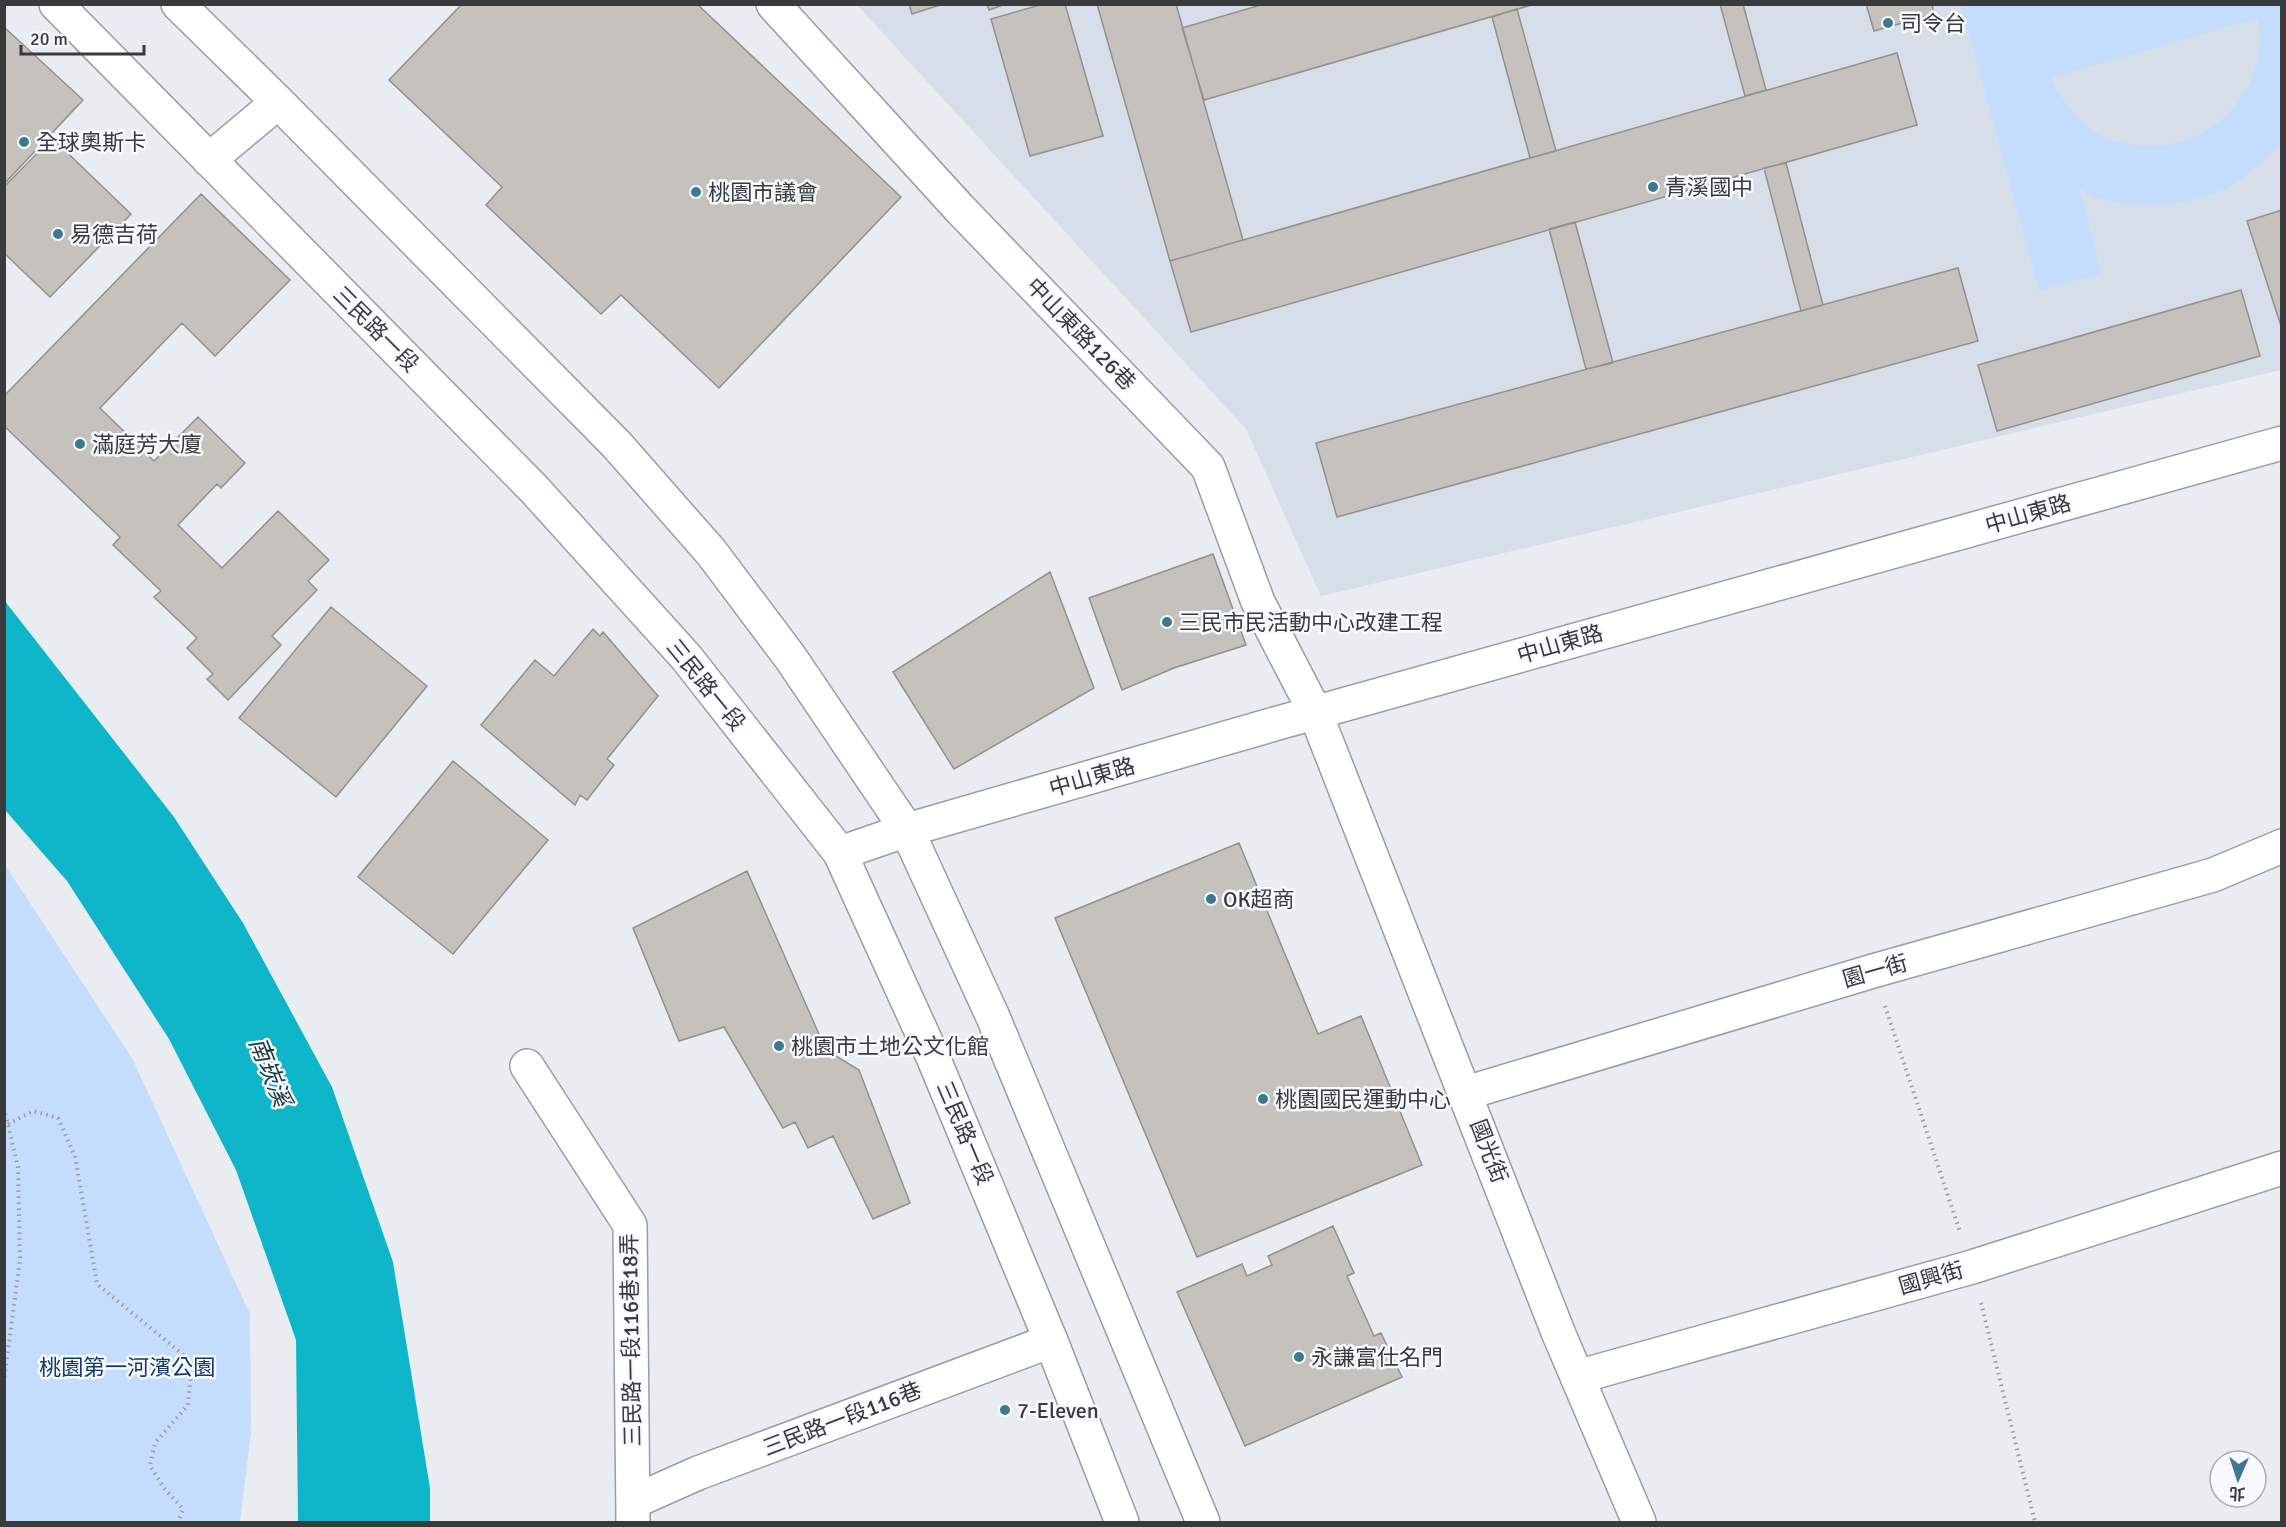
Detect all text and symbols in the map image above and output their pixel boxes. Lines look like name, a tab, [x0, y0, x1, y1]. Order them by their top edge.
place label: 司令台	[1900, 10, 1966, 37]
marker: 司令台	[1881, 16, 1895, 30]
scale bar	[21, 18, 144, 56]
text: 20 m	[30, 28, 68, 50]
place label: 全球奧斯卡	[36, 129, 146, 156]
marker: 全球奧斯卡	[17, 135, 31, 149]
place label: 青溪國中	[1665, 174, 1753, 201]
place label: 桃園市議會	[708, 179, 818, 206]
marker: 青溪國中	[1646, 180, 1660, 194]
marker: 桃園市議會	[689, 185, 703, 199]
place label: 易德吉荷	[70, 221, 158, 248]
marker: 易德吉荷	[51, 227, 65, 241]
street label: 中山東路126巷	[1021, 272, 1141, 396]
street label: 三民路一段	[328, 281, 424, 377]
place label: 滿庭芳大廈	[92, 431, 202, 458]
marker: 滿庭芳大廈	[73, 437, 87, 451]
street label: 中山東路	[1982, 489, 2074, 539]
place label: 三民市民活動中心改建工程	[1179, 609, 1443, 636]
marker: 三民市民活動中心改建工程	[1160, 615, 1174, 629]
street label: 中山東路	[1514, 619, 1606, 669]
street label: 三民路一段	[661, 634, 751, 736]
street label: 中山東路	[1046, 752, 1138, 802]
place label: OK超商	[1223, 886, 1295, 913]
marker: OK超商	[1204, 892, 1218, 906]
street label: 園一街	[1840, 949, 1910, 993]
water label: 南崁溪	[243, 1033, 299, 1114]
place label: 桃園市土地公文化館	[791, 1033, 989, 1060]
marker: 桃園市土地公文化館	[772, 1039, 786, 1053]
street label: 三民路一段	[931, 1077, 999, 1189]
place label: 桃園國民運動中心	[1275, 1086, 1451, 1113]
marker: 桃園國民運動中心	[1256, 1092, 1270, 1106]
street label: 國光街	[1465, 1115, 1513, 1187]
street label: 三民路一段116巷18弄	[616, 1233, 646, 1447]
street label: 國興街	[1896, 1256, 1966, 1300]
place label: 永謙富仕名門	[1311, 1344, 1443, 1371]
marker: 永謙富仕名門	[1292, 1350, 1306, 1364]
park label: 桃園第一河濱公園	[39, 1354, 215, 1381]
street label: 三民路一段116巷	[759, 1376, 925, 1462]
place label: 7-Eleven	[1017, 1397, 1099, 1424]
marker: 7-Eleven	[998, 1403, 1012, 1417]
north arrow	[2208, 1449, 2268, 1509]
text: 北	[2229, 1483, 2246, 1503]

